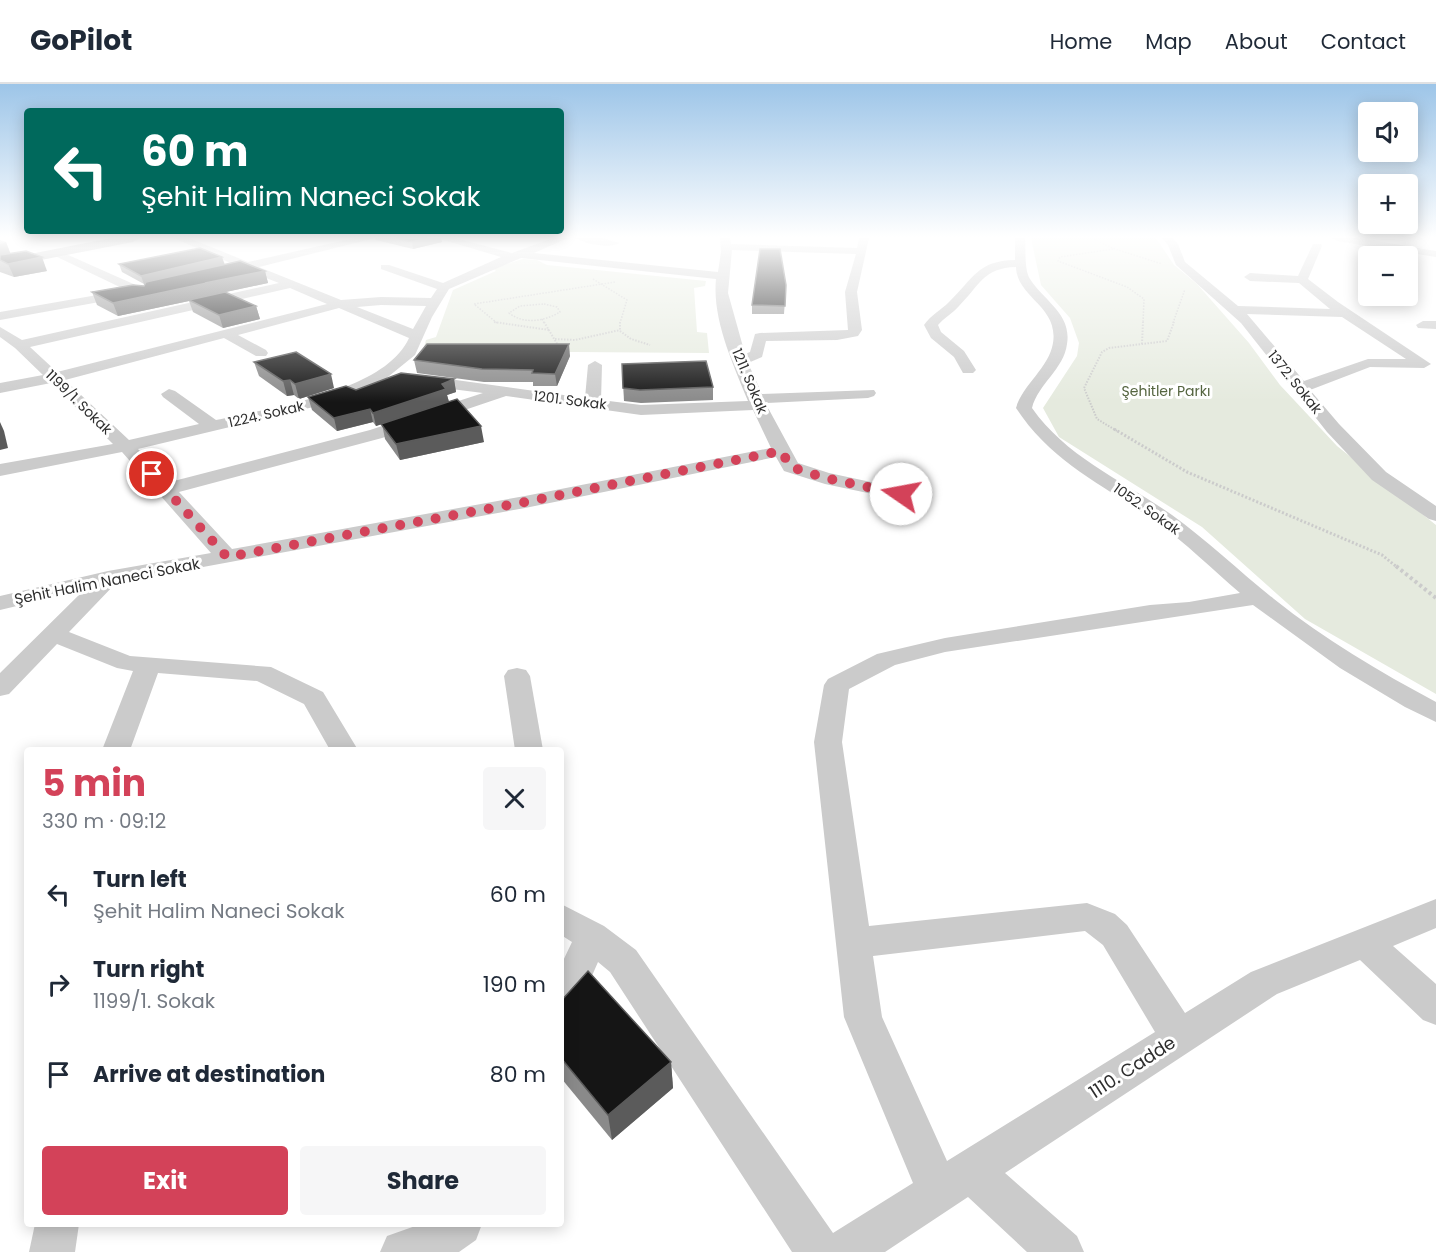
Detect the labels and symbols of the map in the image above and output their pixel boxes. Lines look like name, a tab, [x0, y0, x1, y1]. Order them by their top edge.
street label: 1211. Sokak	[727, 345, 773, 417]
street label: 1372. Sokak	[1263, 346, 1327, 418]
street label: 1199/1. Sokak	[41, 365, 117, 439]
park label: Şehitler Parkı	[1122, 381, 1210, 401]
street label: 1201. Sokak	[532, 386, 608, 415]
street label: 1224. Sokak	[226, 395, 307, 432]
pin	[126, 448, 177, 499]
position arrow	[869, 462, 933, 526]
street label: 1052. Sokak	[1109, 478, 1185, 540]
street label: Şehit Halim Naneci Sokak	[12, 553, 202, 609]
street label: 1110. Cadde	[1084, 1030, 1180, 1104]

